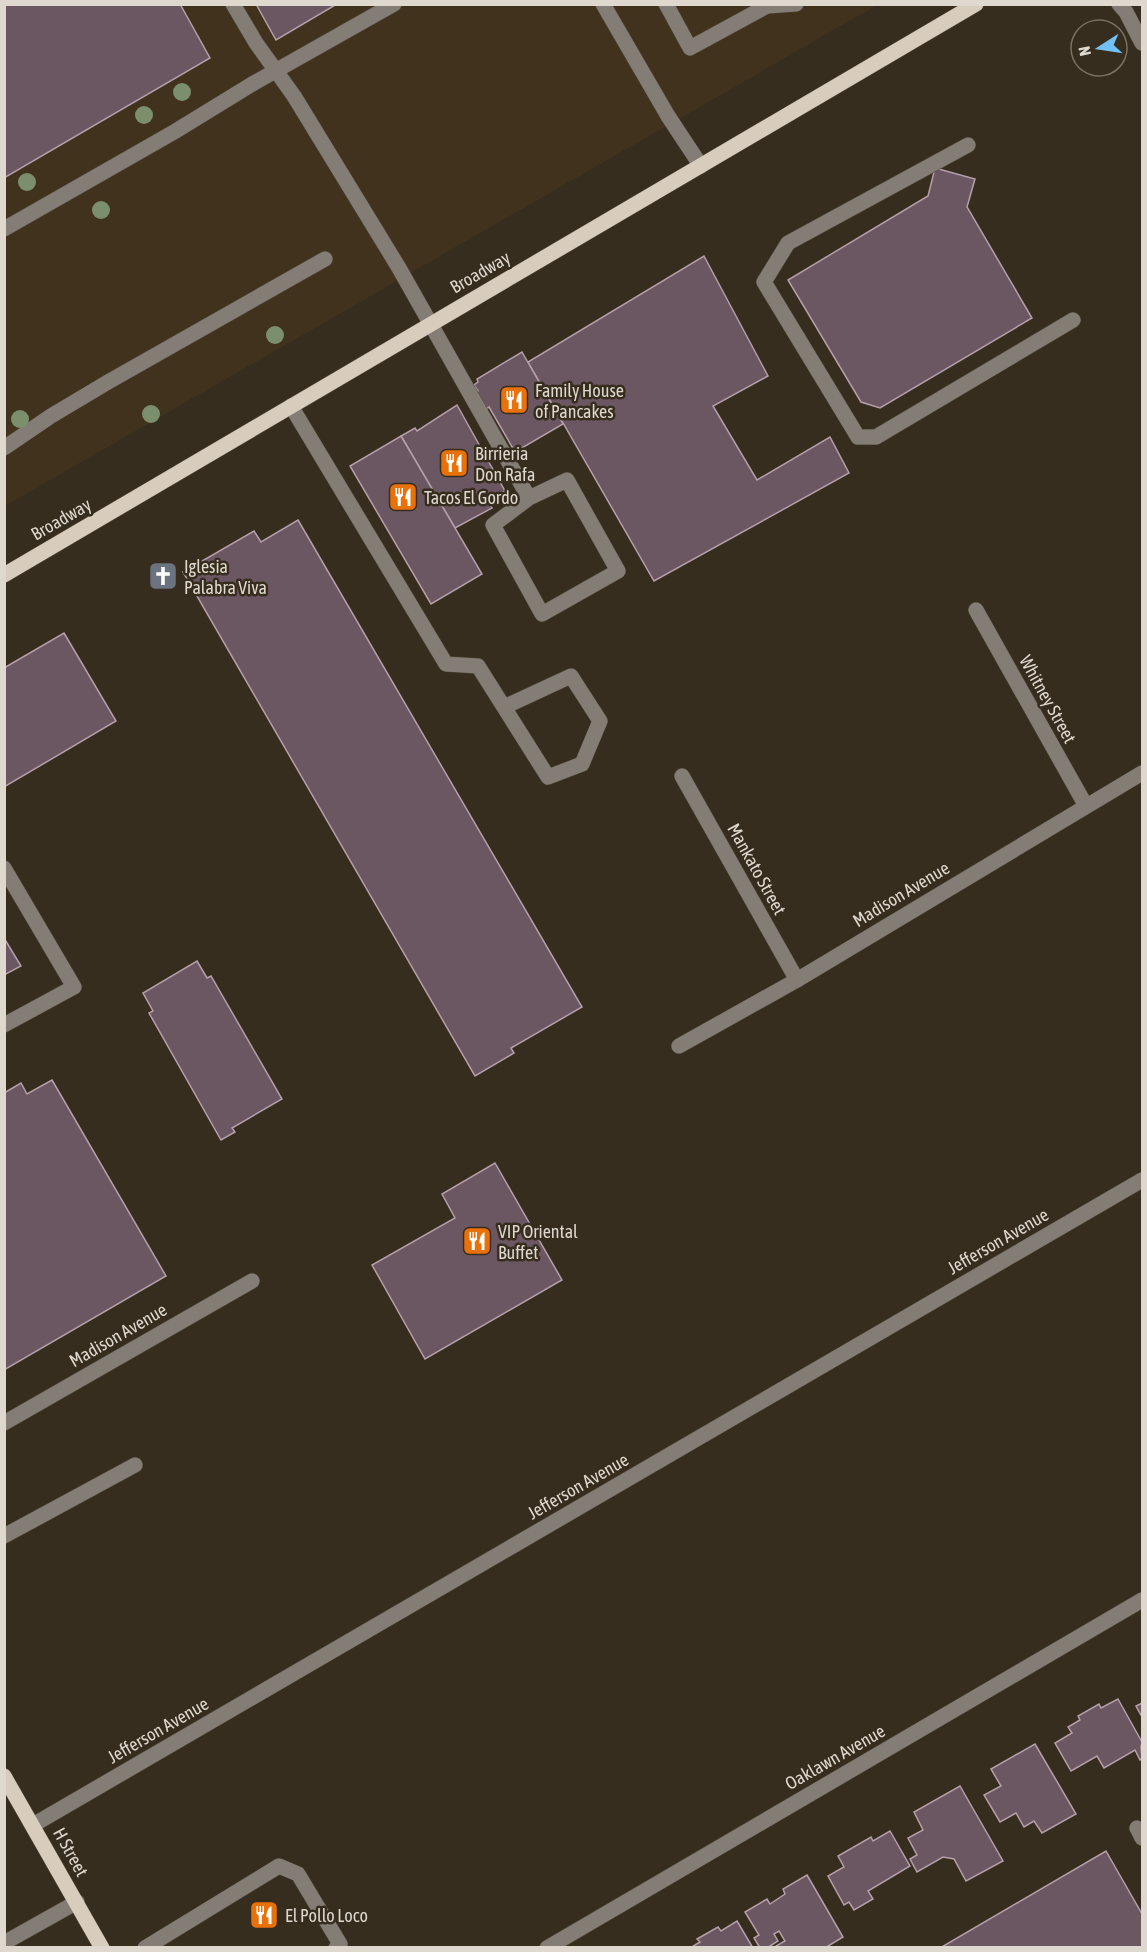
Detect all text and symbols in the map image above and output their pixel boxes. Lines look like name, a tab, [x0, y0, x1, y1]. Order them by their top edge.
north arrow	[1069, 18, 1129, 78]
text: N	[1075, 45, 1094, 58]
street label: Broadway	[446, 247, 514, 297]
place label: Family House of Pancakes	[535, 380, 624, 422]
restaurant icon: Family House of Pancakes	[498, 384, 530, 416]
place label: Birrieria Don Rafa	[475, 443, 535, 485]
restaurant icon: Birrieria Don Rafa	[438, 447, 470, 479]
restaurant icon: Tacos El Gordo	[387, 481, 419, 513]
place label: Tacos El Gordo	[424, 487, 518, 508]
street label: Broadway	[27, 494, 95, 544]
place label: Iglesia Palabra Viva	[184, 556, 267, 598]
church icon: Iglesia Palabra Viva	[147, 560, 179, 592]
street label: Whitney Street	[1015, 651, 1081, 747]
street label: Mankato Street	[723, 820, 791, 918]
street label: Madison Avenue	[849, 857, 953, 931]
street label: Jefferson Avenue	[944, 1204, 1052, 1278]
place label: VIP Oriental Buffet	[498, 1221, 578, 1263]
restaurant icon: VIP Oriental Buffet	[461, 1225, 493, 1257]
street label: Madison Avenue	[66, 1299, 170, 1371]
street label: Jefferson Avenue	[524, 1449, 632, 1523]
street label: Jefferson Avenue	[104, 1693, 212, 1767]
street label: Oaklawn Avenue	[781, 1720, 889, 1794]
street label: H Street	[49, 1824, 93, 1880]
restaurant icon: El Pollo Loco	[248, 1899, 280, 1931]
place label: El Pollo Loco	[285, 1905, 368, 1926]

